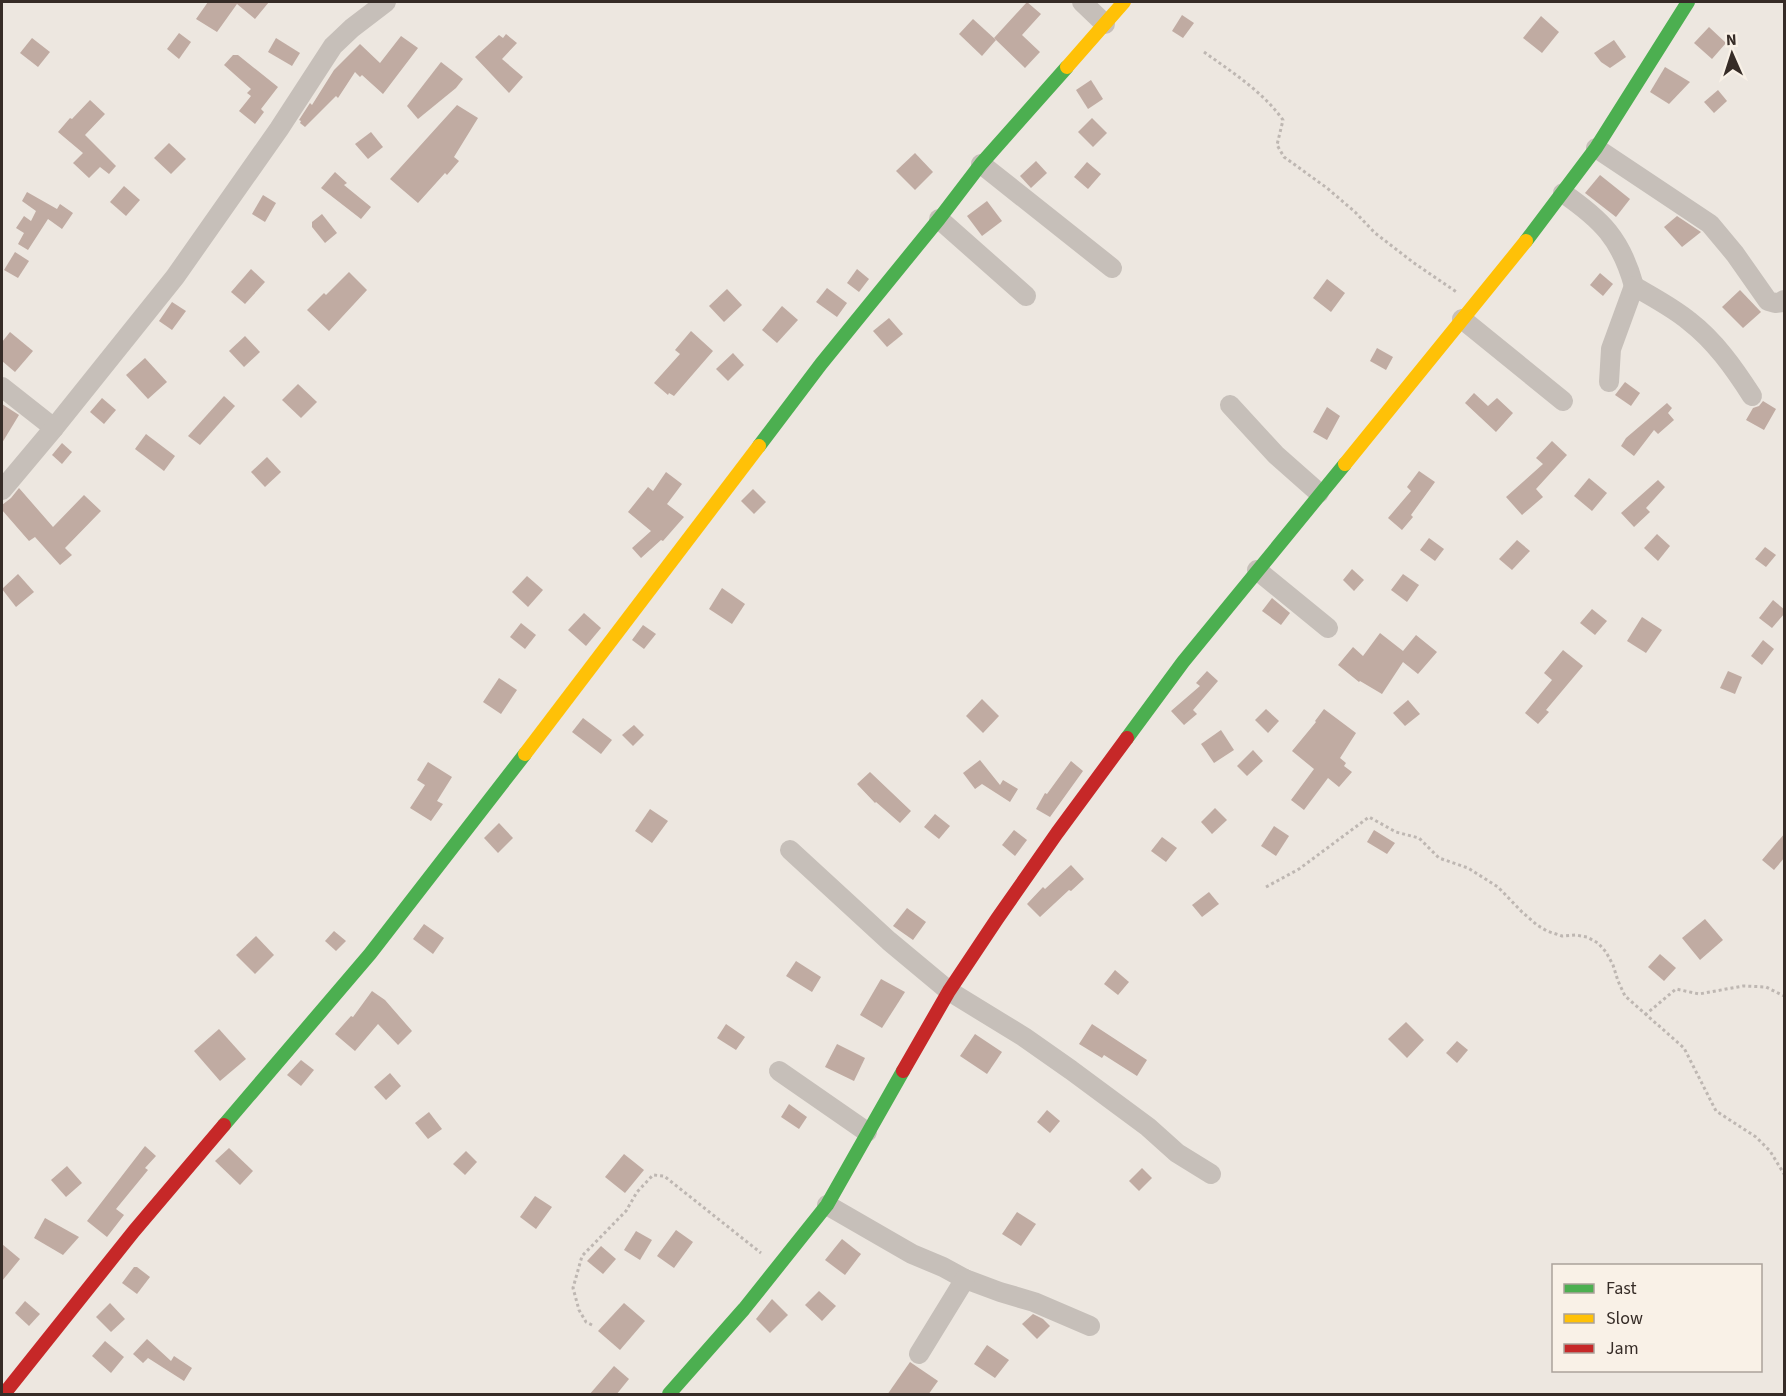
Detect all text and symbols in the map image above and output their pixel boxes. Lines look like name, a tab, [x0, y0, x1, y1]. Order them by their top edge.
north arrow	[1702, 24, 1762, 84]
text: N	[1725, 29, 1737, 51]
legend	[1552, 1264, 1762, 1372]
text: Fast	[1606, 1276, 1637, 1301]
text: Slow	[1606, 1306, 1643, 1331]
text: Jam	[1606, 1336, 1639, 1361]

